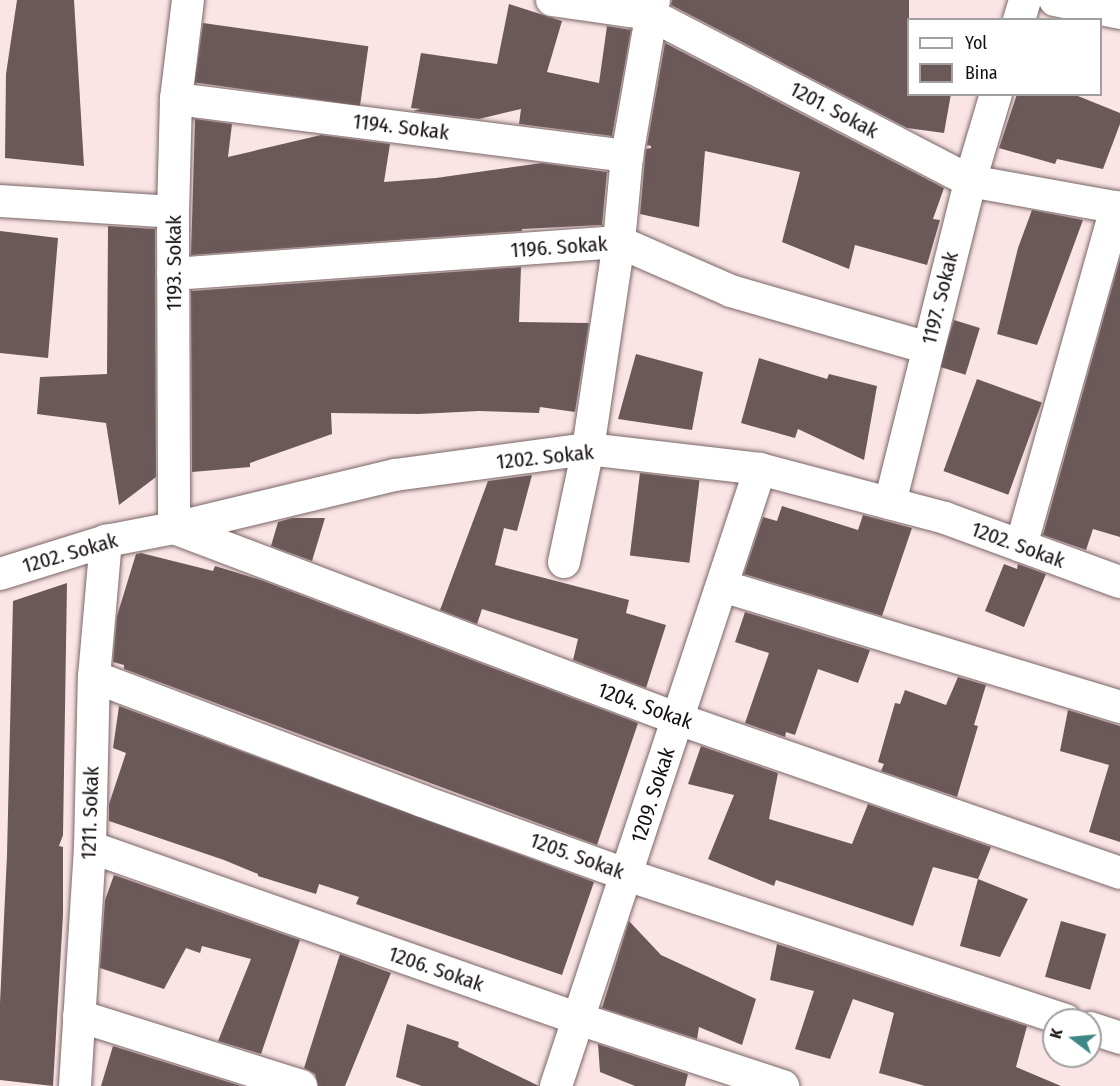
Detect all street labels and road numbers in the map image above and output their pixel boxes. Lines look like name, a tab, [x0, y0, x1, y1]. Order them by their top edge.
street label: 1201. Sokak	[786, 76, 882, 144]
street label: 1194. Sokak	[351, 109, 451, 145]
street label: 1193. Sokak	[161, 215, 187, 311]
street label: 1196. Sokak	[510, 231, 608, 263]
street label: 1197. Sokak	[916, 249, 964, 347]
street label: 1202. Sokak	[495, 439, 595, 475]
street label: 1202. Sokak	[968, 516, 1068, 574]
street label: 1202. Sokak	[20, 527, 120, 579]
street label: 1204. Sokak	[594, 677, 696, 735]
street label: 1209. Sokak	[626, 744, 680, 846]
street label: 1211. Sokak	[76, 766, 104, 860]
street label: 1205. Sokak	[526, 827, 628, 885]
street label: 1206. Sokak	[385, 941, 487, 997]

